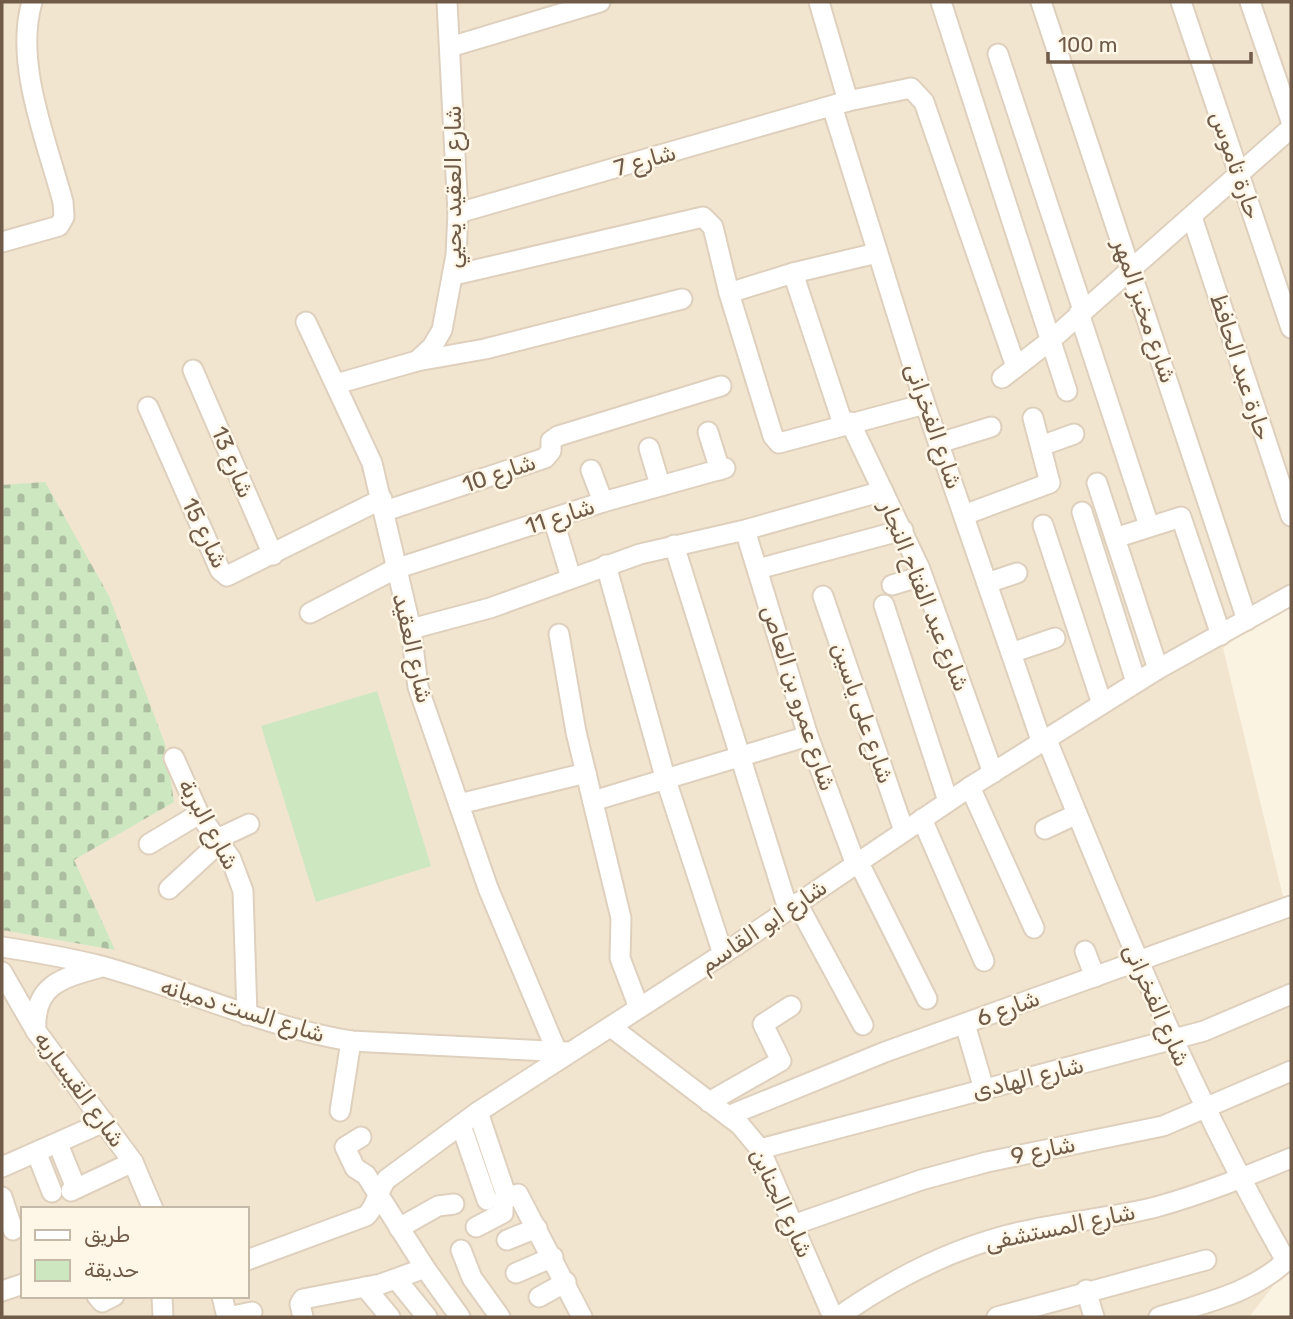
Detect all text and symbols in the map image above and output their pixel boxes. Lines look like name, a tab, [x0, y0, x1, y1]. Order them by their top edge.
scale bar	[1048, 21, 1251, 65]
text: 100 m	[1058, 32, 1117, 57]
street label: شارع العقيد يحيي	[439, 105, 470, 269]
street label: حارة تاموس	[1204, 107, 1268, 223]
street label: شارع 7	[611, 138, 680, 184]
street label: شارع مخبز المهر	[1105, 233, 1183, 387]
street label: حارة عبد الحافظ	[1204, 290, 1278, 444]
street label: شارع الفخرانى	[897, 359, 969, 493]
street label: شارع 13	[204, 422, 261, 503]
street label: شارع 10	[459, 447, 540, 500]
street label: شارع 11	[522, 492, 599, 542]
street label: شارع 15	[174, 493, 234, 574]
street label: شارع عبد الفتاح النجار	[871, 495, 976, 696]
street label: شارع العقيد	[385, 590, 439, 706]
street label: شارع عمرو بن العاص	[754, 601, 842, 795]
street label: شارع على ياسين	[824, 639, 900, 788]
street label: شارع البربة	[171, 774, 245, 875]
street label: شارع ابو القاسم	[694, 873, 833, 981]
street label: شارع الفخرانى	[1116, 939, 1197, 1072]
street label: شارع الست دميانه	[157, 972, 329, 1050]
street label: شارع 6	[973, 984, 1044, 1034]
street label: شارع القيساريه	[27, 1025, 132, 1154]
street label: شارع الهادى	[969, 1051, 1087, 1107]
street label: شارع 9	[1008, 1130, 1078, 1172]
street label: شارع الجناين	[743, 1144, 820, 1263]
street label: شارع المستشفى	[982, 1197, 1138, 1259]
legend	[21, 1207, 248, 1298]
text: طريق	[84, 1222, 130, 1247]
text: حديقة	[84, 1257, 139, 1282]

